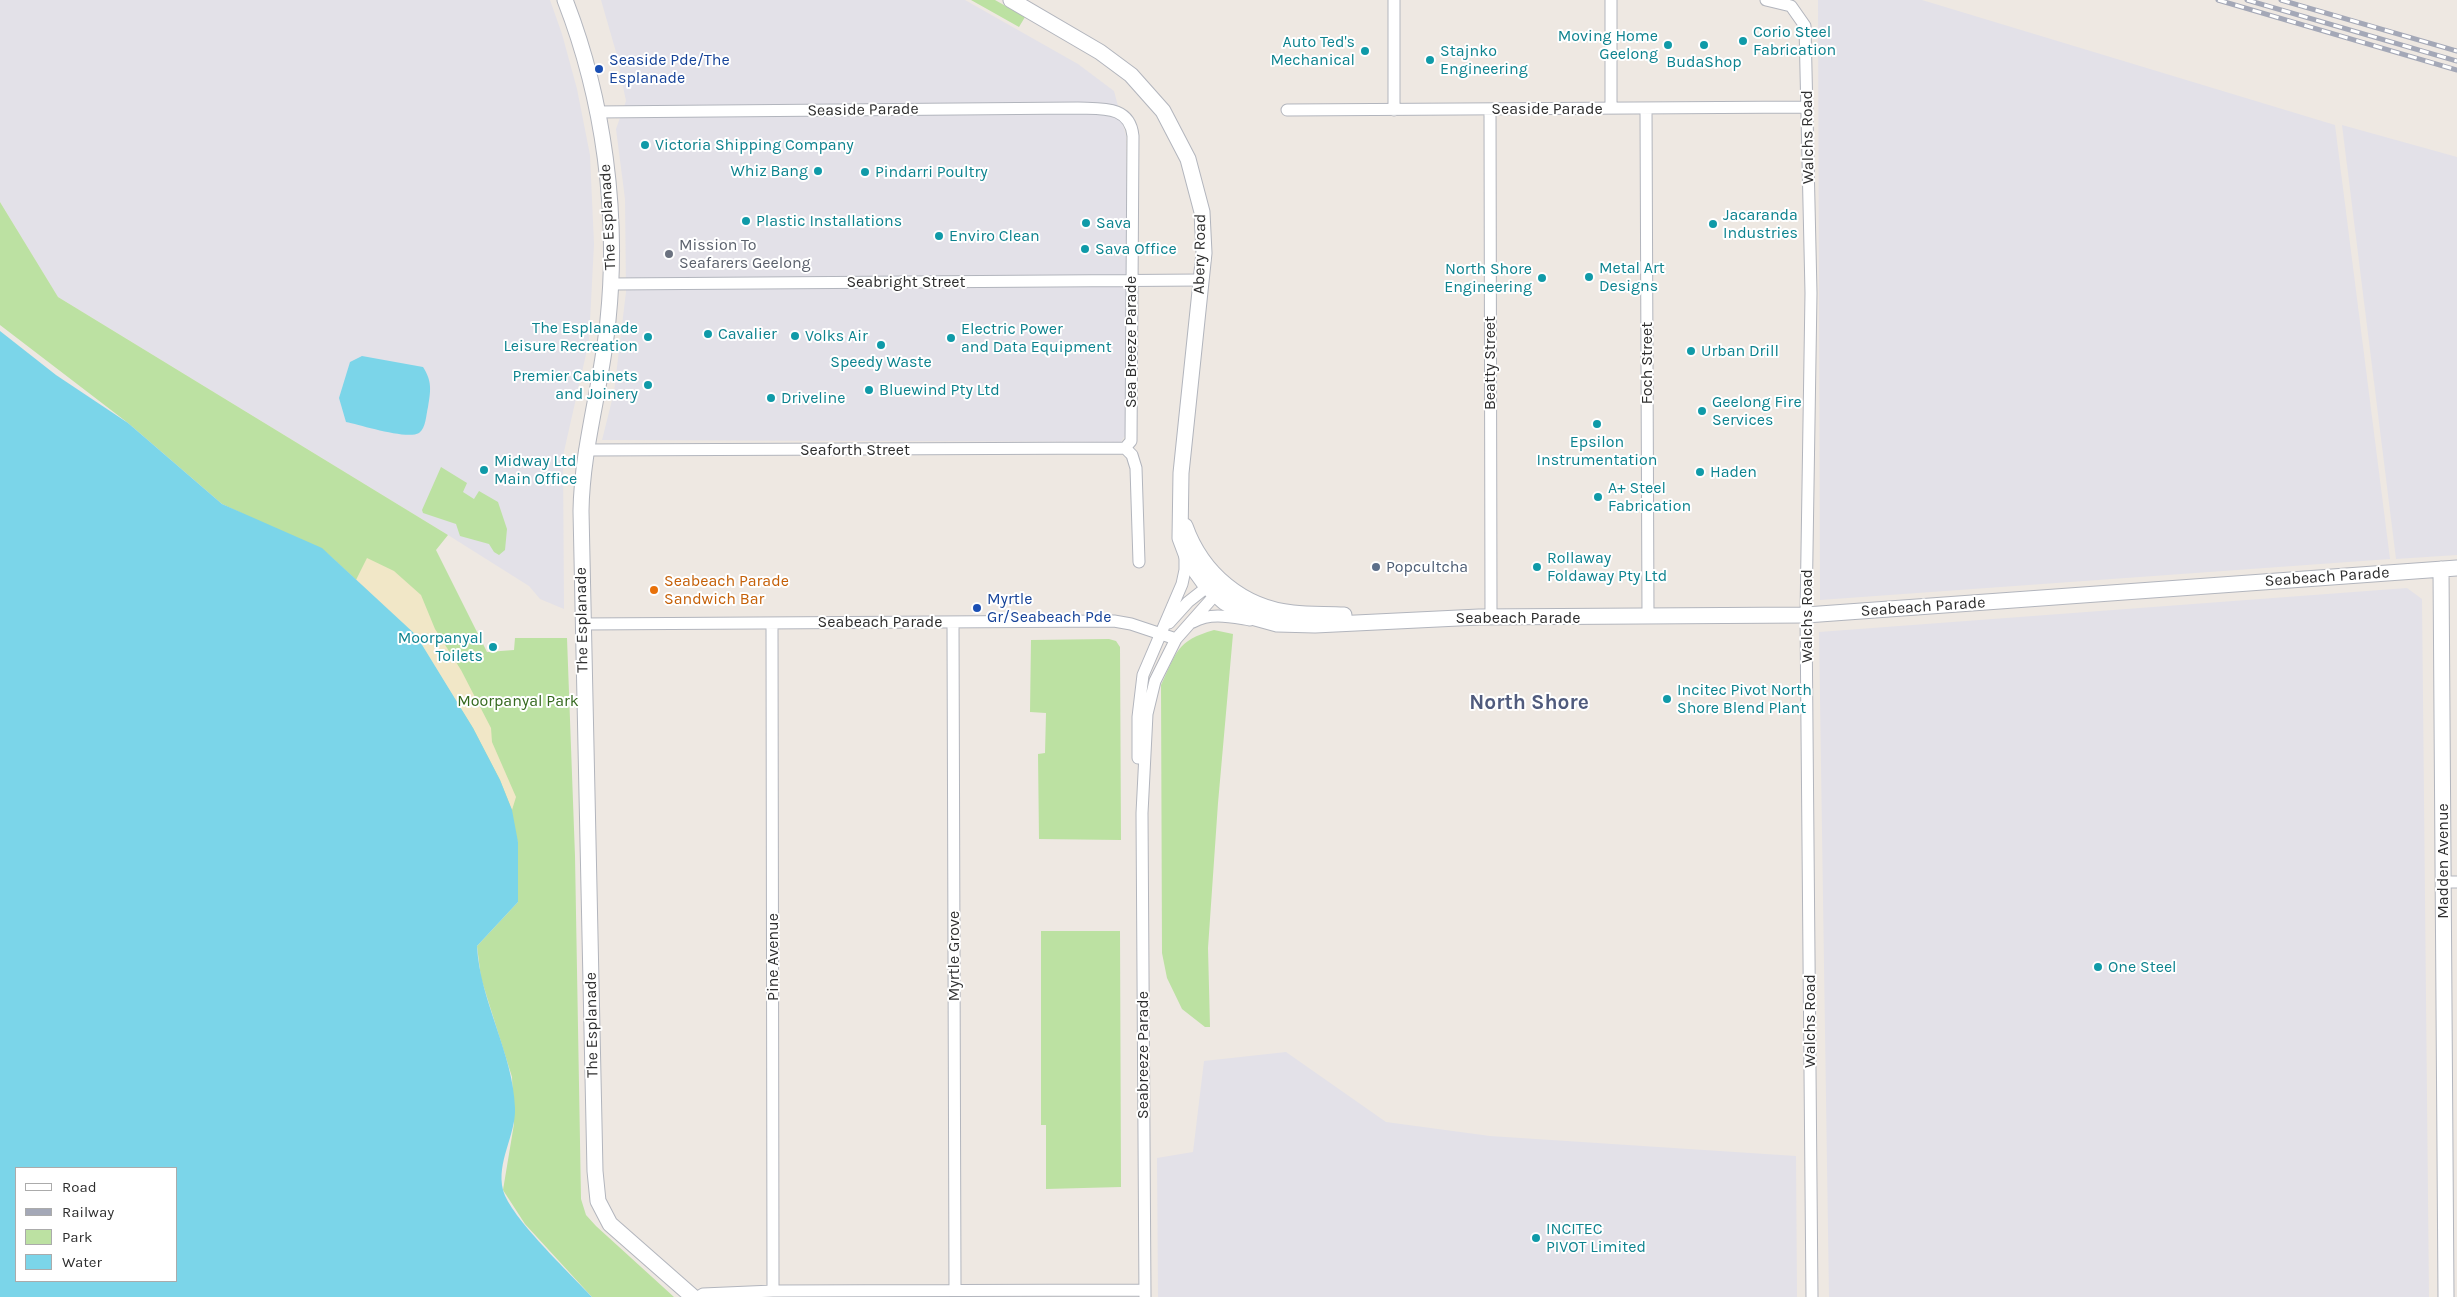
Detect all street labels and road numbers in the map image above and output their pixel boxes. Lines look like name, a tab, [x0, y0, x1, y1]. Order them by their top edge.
street label: Walchs Road	[1798, 90, 1818, 184]
street label: Seaside Parade	[807, 99, 919, 121]
street label: Seaside Parade	[1491, 99, 1603, 119]
street label: The Esplanade	[596, 164, 620, 270]
street label: Abery Road	[1190, 213, 1210, 295]
street label: Seabright Street	[846, 272, 966, 292]
street label: Sea Breeze Parade	[1121, 276, 1141, 408]
street label: Beatty Street	[1480, 316, 1500, 410]
street label: Foch Street	[1637, 322, 1657, 404]
street label: Seaforth Street	[800, 440, 910, 460]
street label: Seabeach Parade	[2264, 563, 2390, 591]
street label: The Esplanade	[571, 567, 593, 673]
street label: Walchs Road	[1797, 569, 1817, 663]
street label: Seabeach Parade	[1860, 593, 1986, 621]
street label: Seabeach Parade	[1456, 608, 1580, 628]
street label: Seabeach Parade	[818, 612, 942, 632]
street label: Madden Avenue	[2433, 803, 2453, 919]
street label: Myrtle Grove	[944, 911, 964, 1001]
street label: Pine Avenue	[763, 913, 783, 1001]
street label: The Esplanade	[581, 972, 603, 1078]
street label: Walchs Road	[1800, 974, 1820, 1068]
street label: Seabreeze Parade	[1133, 991, 1153, 1119]

